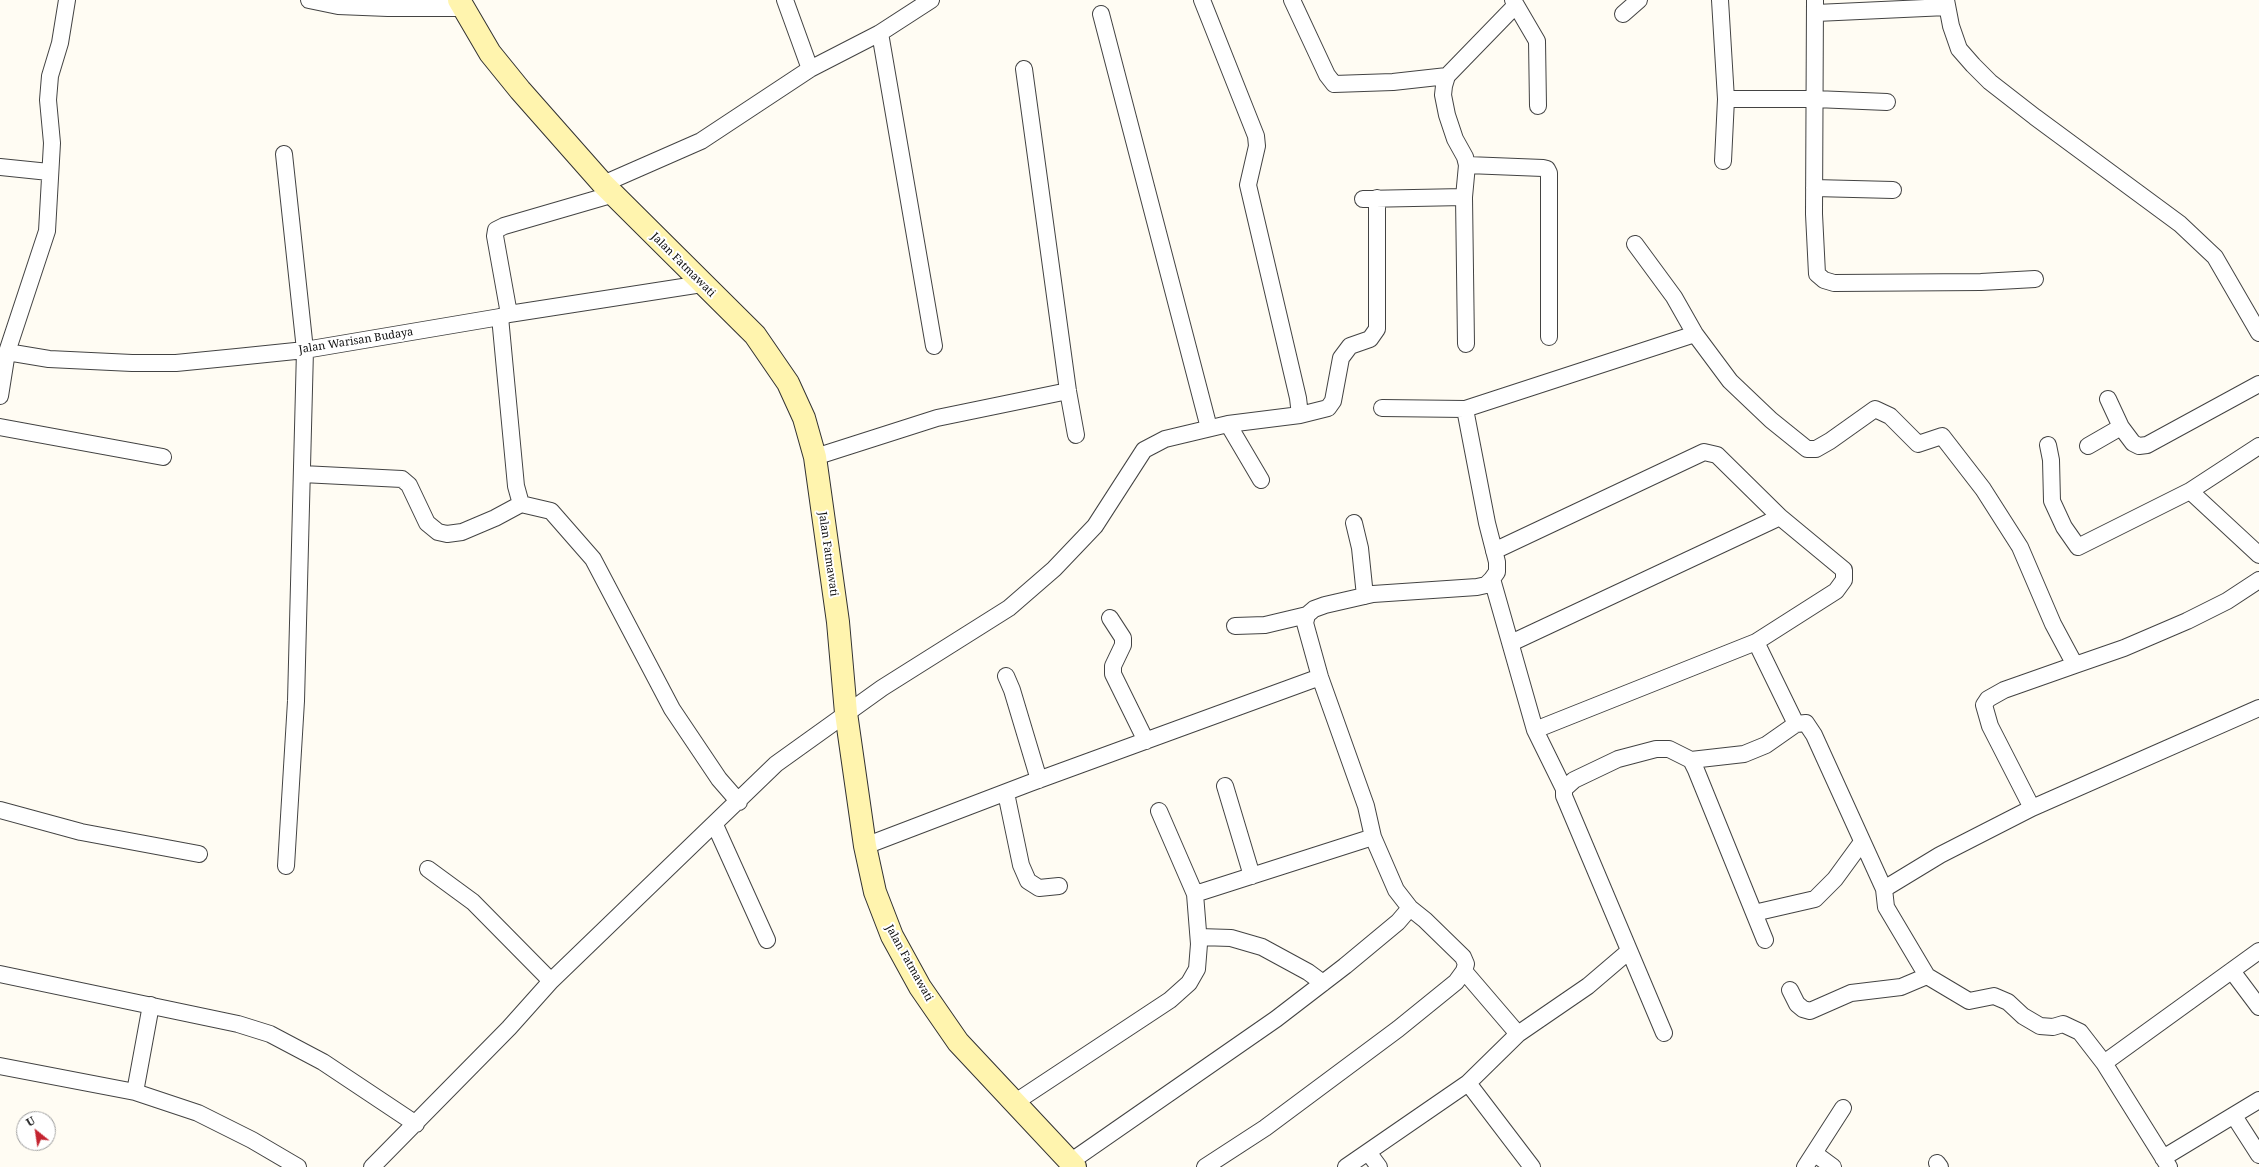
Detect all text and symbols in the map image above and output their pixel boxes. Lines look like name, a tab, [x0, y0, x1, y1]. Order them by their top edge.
street label: Jalan Fatmawati	[648, 230, 718, 300]
street label: Jalan Warisan Budaya	[298, 325, 414, 357]
street label: Jalan Fatmawati	[816, 511, 840, 597]
street label: Jalan Fatmawati	[883, 922, 935, 1004]
north arrow	[16, 1111, 56, 1151]
text: U	[23, 1112, 38, 1130]

